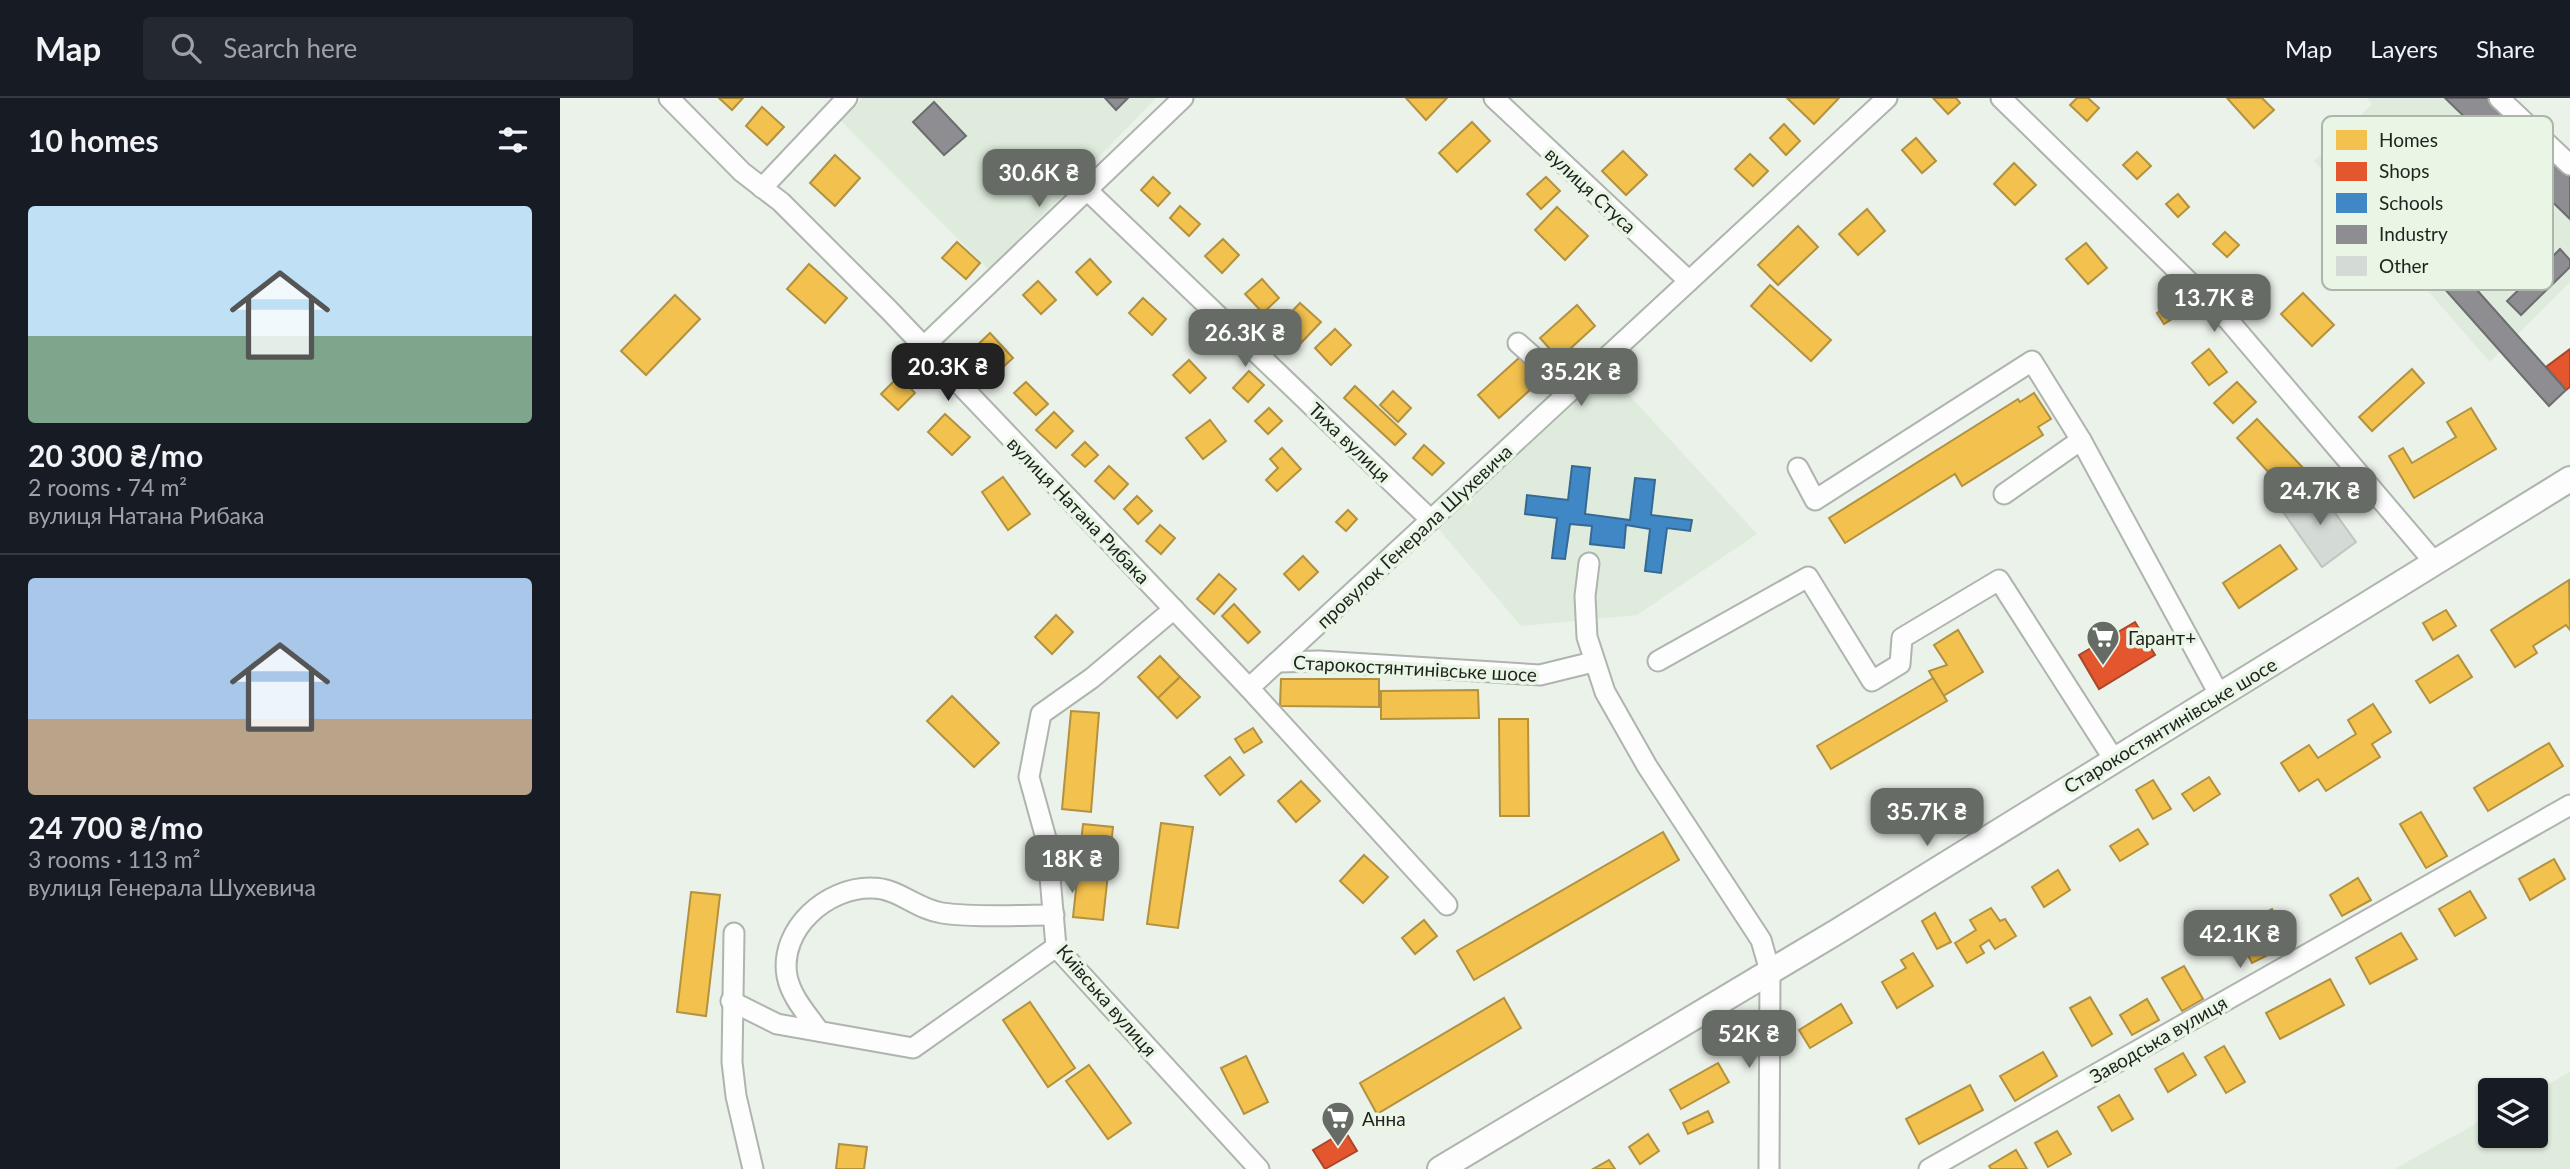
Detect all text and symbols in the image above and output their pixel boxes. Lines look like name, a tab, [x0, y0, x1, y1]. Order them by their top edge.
search box	[143, 17, 633, 80]
text: Map	[35, 28, 101, 68]
icon: search	[167, 29, 205, 67]
text: Search here	[223, 32, 357, 64]
text: Map	[2285, 34, 2332, 63]
text: Layers	[2370, 34, 2438, 63]
text: Share	[2476, 34, 2535, 63]
legend	[2322, 116, 2553, 290]
icon: filters	[494, 121, 532, 159]
text: 10 homes	[28, 122, 159, 158]
text: Homes	[2379, 128, 2438, 151]
street label: вулиця Стуса	[1541, 142, 1641, 238]
pin: 30.6K ₴	[974, 150, 1104, 209]
text: 30.6K ₴	[999, 158, 1079, 186]
text: Shops	[2379, 159, 2429, 182]
text: Schools	[2379, 191, 2443, 214]
text: Industry	[2379, 222, 2448, 245]
icon: home	[217, 252, 343, 378]
text: Other	[2379, 254, 2429, 277]
pin: 13.7K ₴	[2149, 274, 2279, 334]
text: 13.7K ₴	[2174, 283, 2254, 311]
pin: 26.3K ₴	[1180, 310, 1310, 369]
text: 26.3K ₴	[1205, 318, 1285, 346]
pin: 20.3K ₴	[883, 344, 1013, 403]
pin: 35.2K ₴	[1516, 348, 1646, 408]
text: 20.3K ₴	[908, 352, 988, 380]
text: 35.2K ₴	[1541, 357, 1621, 385]
street label: Тиха вулиця	[1304, 397, 1396, 487]
street label: вулиця Натана Рибака	[1003, 432, 1155, 588]
text: 20 300 ₴/mo	[28, 437, 203, 473]
street label: провулок Генерала Шухевича	[1312, 439, 1516, 633]
pin: 24.7K ₴	[2255, 468, 2385, 527]
text: 2 rooms · 74 m²	[28, 473, 187, 501]
text: 24.7K ₴	[2280, 476, 2360, 504]
text: вулиця Натана Рибака	[28, 501, 264, 529]
supermarket icon: Гарант+	[2084, 618, 2122, 667]
icon: home	[217, 624, 343, 750]
place label: Гарант+	[2128, 626, 2196, 649]
street label: Старокостянтинівське шосе	[1292, 650, 1538, 686]
street label: Старокостянтинівське шосе	[2059, 652, 2281, 798]
pin: 35.7K ₴	[1862, 788, 1992, 848]
text: 35.7K ₴	[1887, 797, 1967, 825]
text: 24 700 ₴/mo	[28, 809, 203, 845]
pin: 18K ₴	[1023, 836, 1121, 895]
text: 18K ₴	[1041, 844, 1103, 872]
text: 3 rooms · 113 m²	[28, 845, 200, 873]
text: вулиця Генерала Шухевича	[28, 873, 316, 901]
pin: 42.1K ₴	[2175, 910, 2305, 970]
text: 42.1K ₴	[2200, 919, 2280, 947]
street label: Київська вулиця	[1052, 939, 1162, 1061]
street label: Заводська вулиця	[2085, 990, 2231, 1088]
pin: 52K ₴	[1700, 1010, 1798, 1070]
text: 52K ₴	[1718, 1019, 1780, 1047]
map controls	[2478, 1078, 2548, 1148]
button: layers	[2478, 1078, 2548, 1148]
supermarket icon: Анна	[1319, 1099, 1357, 1148]
place label: Анна	[1362, 1107, 1406, 1130]

